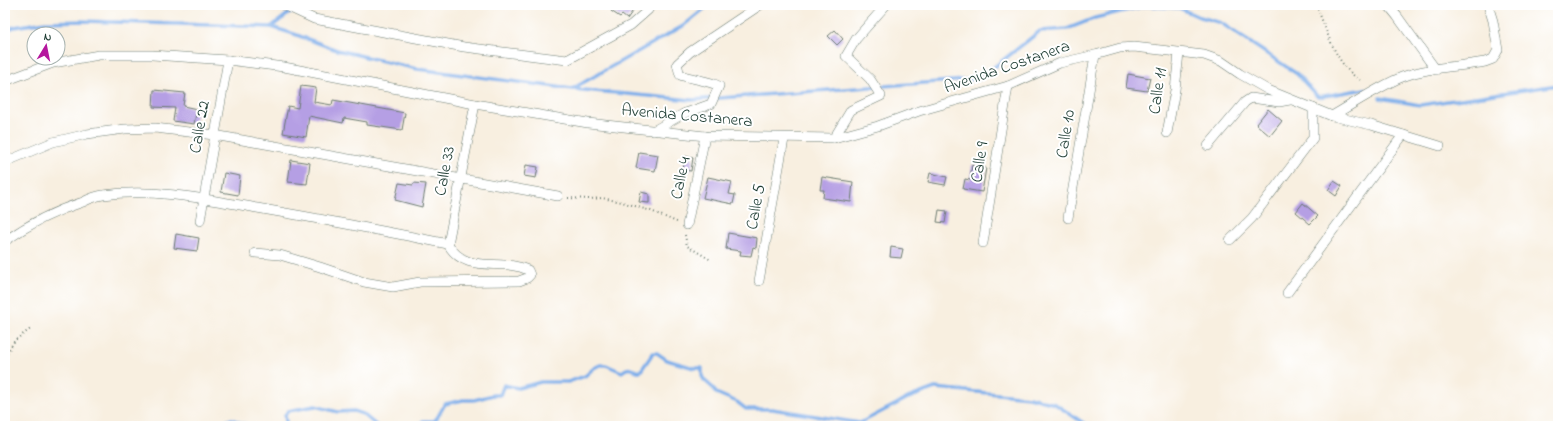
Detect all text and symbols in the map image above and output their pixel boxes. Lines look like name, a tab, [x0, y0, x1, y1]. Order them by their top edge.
north arrow	[26, 26, 66, 66]
text: N	[43, 29, 53, 46]
street label: Avenida Costanera	[941, 34, 1073, 100]
street label: Calle 11	[1142, 65, 1174, 116]
street label: Avenida Costanera	[620, 98, 754, 134]
street label: Calle 22	[183, 99, 217, 155]
street label: Calle 10	[1050, 108, 1082, 160]
street label: Calle 9	[964, 140, 996, 184]
street label: Calle 33	[428, 144, 462, 198]
street label: Calle 4	[664, 154, 698, 202]
street label: Calle 5	[740, 182, 772, 232]

